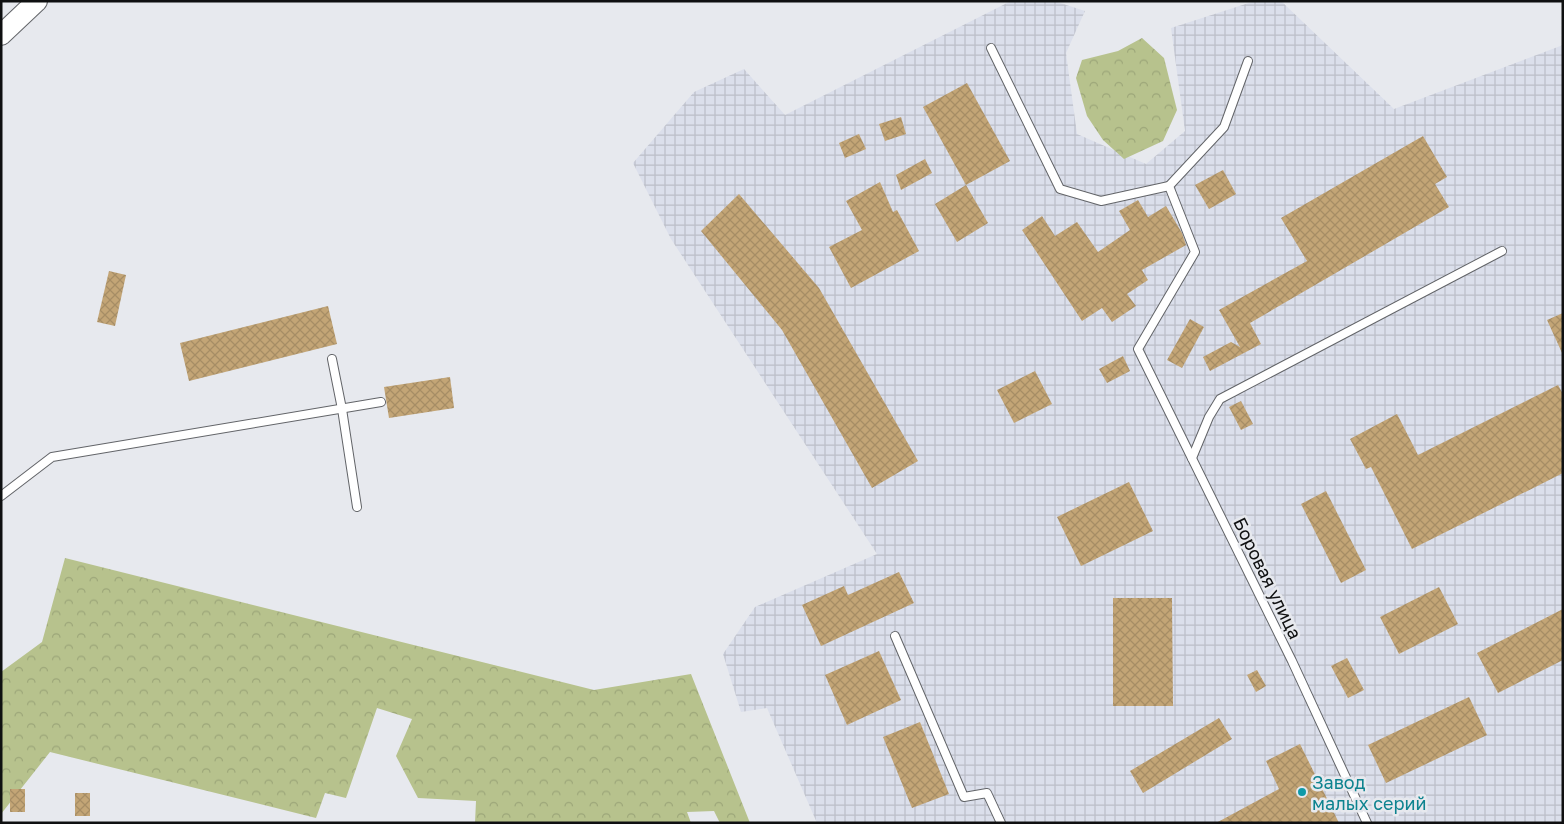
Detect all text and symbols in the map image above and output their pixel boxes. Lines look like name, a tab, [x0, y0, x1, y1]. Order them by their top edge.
street label: Боровая улица	[1229, 514, 1307, 642]
place label: Завод малых серий	[1312, 771, 1426, 814]
marker: Завод малых серий	[1296, 786, 1308, 798]

